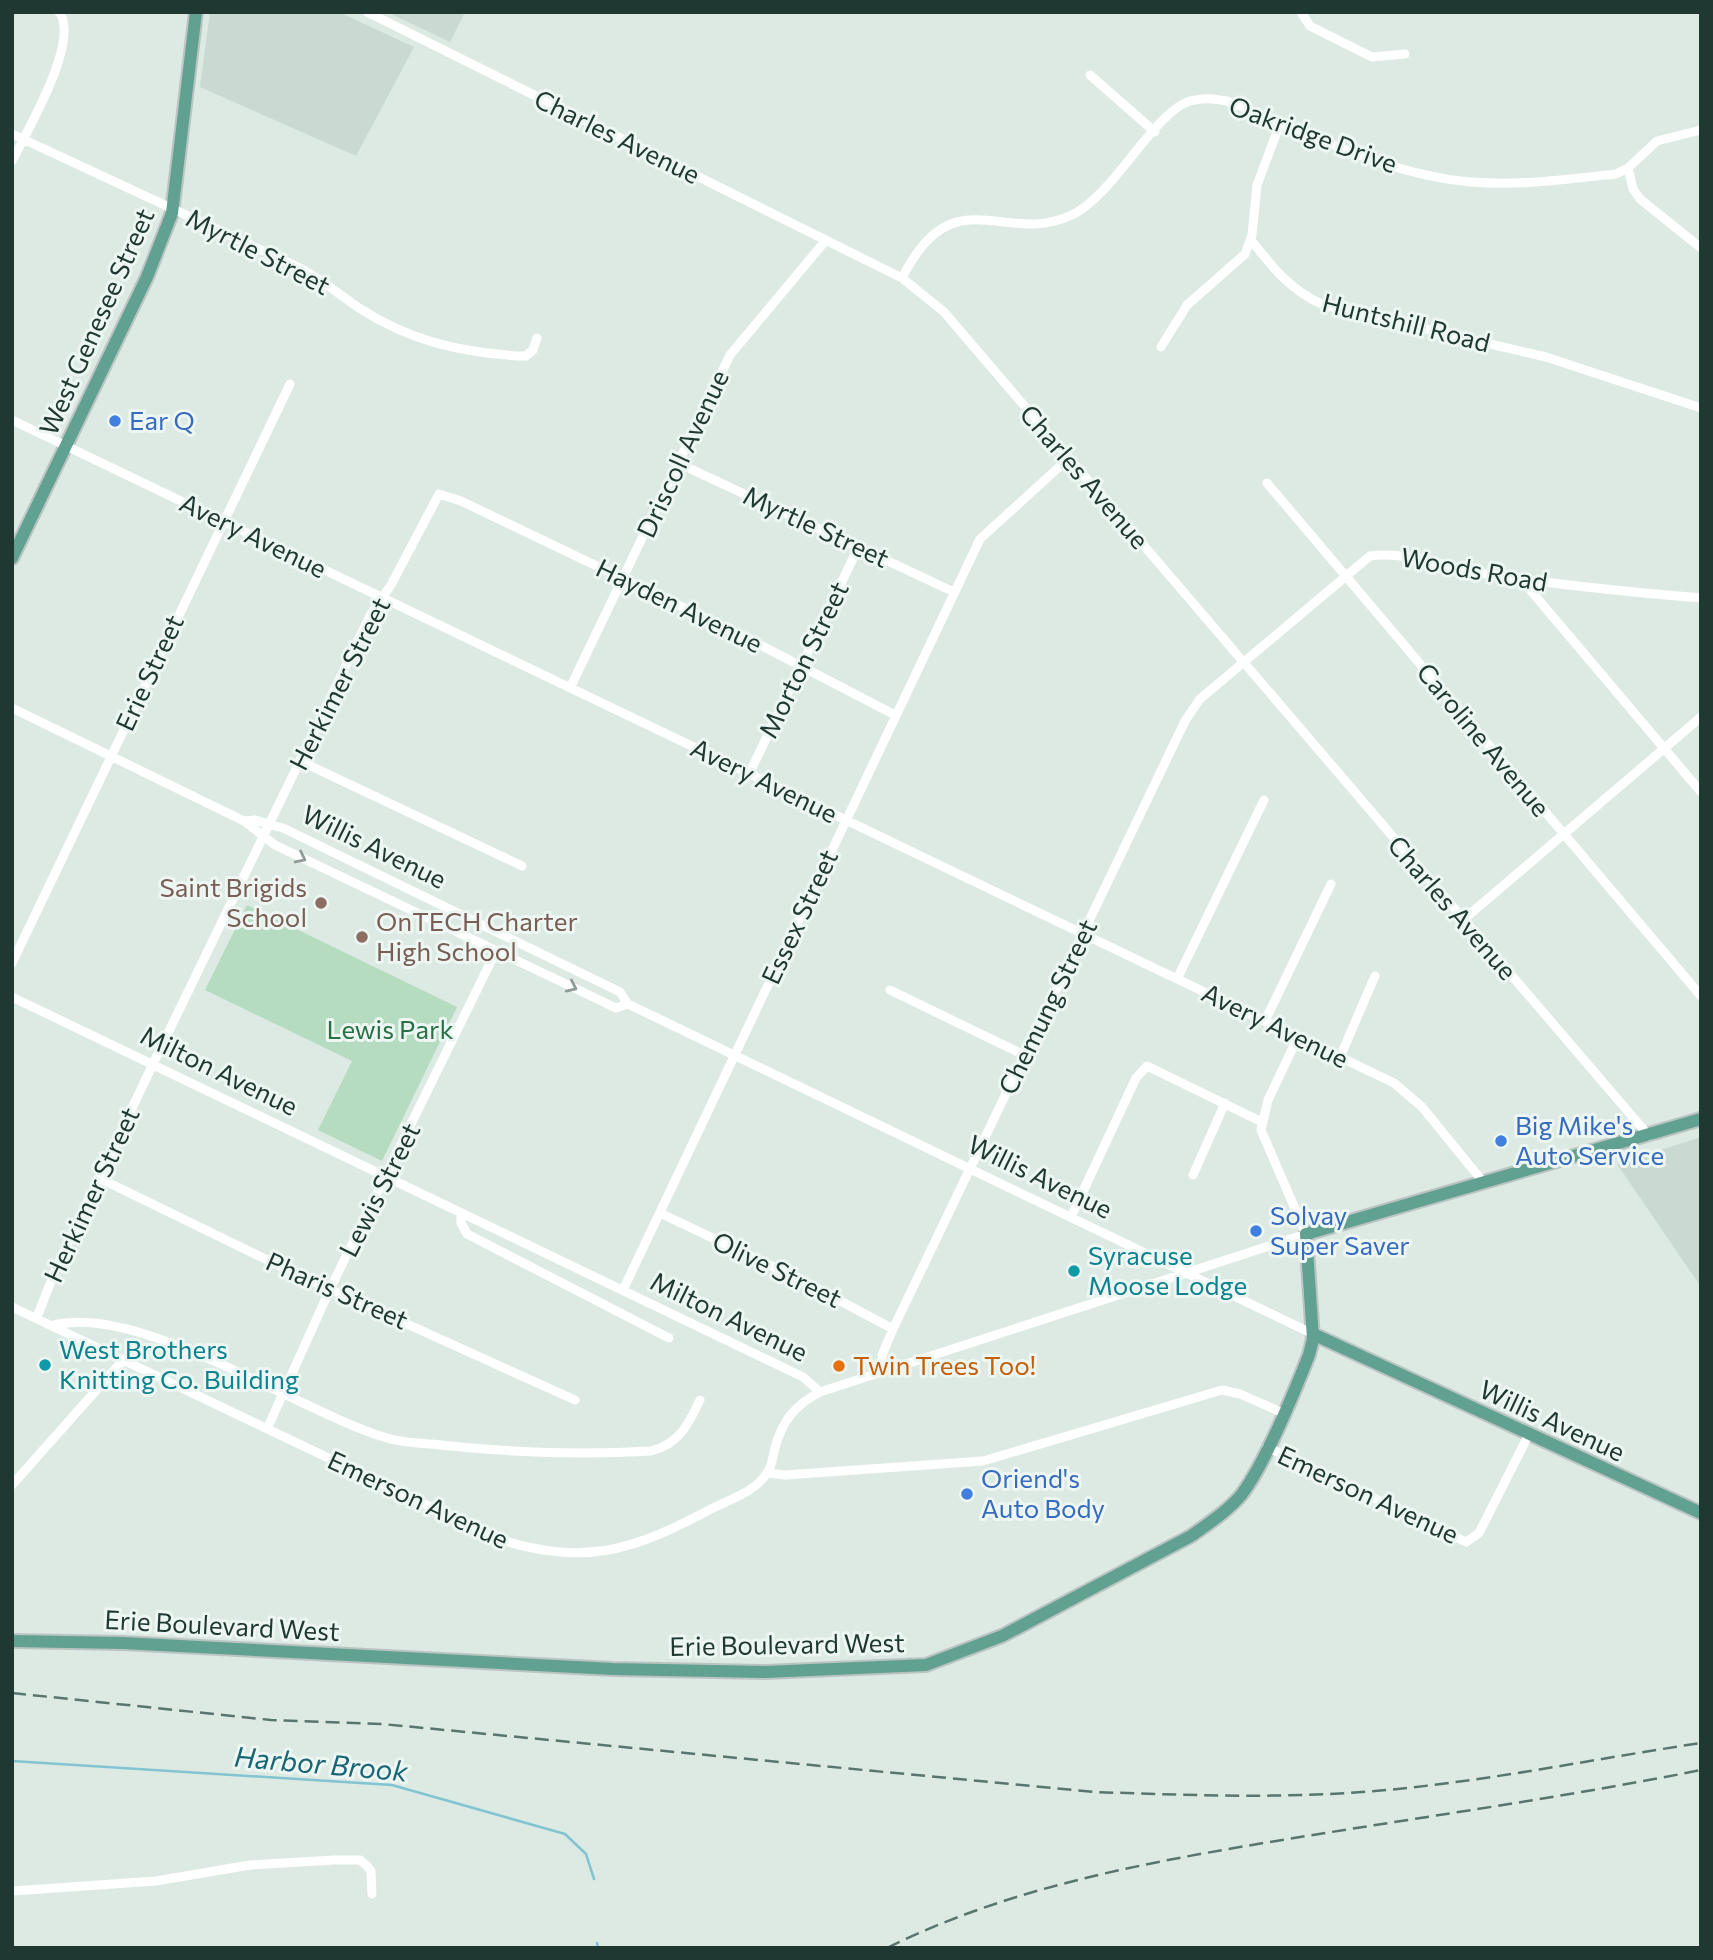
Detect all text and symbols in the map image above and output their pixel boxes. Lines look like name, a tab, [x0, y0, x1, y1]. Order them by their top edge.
street label: Charles Avenue	[530, 82, 706, 189]
street label: Oakridge Drive	[1225, 89, 1402, 178]
street label: Myrtle Street	[182, 201, 336, 300]
street label: West Genesee Street	[32, 203, 160, 440]
street label: Huntshill Road	[1319, 286, 1494, 357]
street label: Driscoll Avenue	[629, 365, 734, 542]
street label: Charles Avenue	[1014, 398, 1156, 554]
place label: Ear Q	[129, 404, 195, 435]
marker: Ear Q	[107, 413, 123, 429]
street label: Myrtle Street	[739, 478, 894, 573]
street label: Avery Avenue	[175, 486, 332, 583]
street label: Woods Road	[1399, 540, 1550, 597]
street label: Hayden Avenue	[591, 551, 768, 658]
street label: Morton Street	[751, 576, 854, 743]
street label: Herkimer Street	[282, 592, 396, 775]
street label: Erie Street	[108, 609, 189, 735]
street label: Caroline Avenue	[1411, 656, 1557, 822]
street label: Avery Avenue	[686, 731, 843, 828]
street label: Willis Avenue	[297, 797, 452, 894]
street label: Charles Avenue	[1382, 829, 1524, 985]
street label: Essex Street	[754, 844, 843, 989]
one-way arrow	[294, 849, 306, 863]
place label: Saint Brigids School	[159, 871, 307, 932]
marker: Saint Brigids School	[313, 895, 329, 911]
place label: OnTECH Charter High School	[376, 905, 578, 966]
street label: Chemung Street	[991, 914, 1102, 1099]
marker: OnTECH Charter High School	[354, 929, 370, 945]
street label: Avery Avenue	[1197, 976, 1354, 1073]
one-way arrow	[565, 979, 577, 993]
park label: Lewis Park	[327, 1013, 453, 1044]
street label: Milton Avenue	[136, 1018, 303, 1121]
street label: Herkimer Street	[37, 1102, 145, 1287]
place label: Big Mike's Auto Service	[1515, 1109, 1664, 1170]
street label: Lewis Street	[332, 1117, 426, 1261]
street label: Willis Avenue	[963, 1127, 1118, 1224]
marker: Big Mike's Auto Service	[1493, 1133, 1509, 1149]
place label: Solvay Super Saver	[1270, 1199, 1410, 1260]
marker: Solvay Super Saver	[1248, 1223, 1264, 1239]
street label: Olive Street	[708, 1224, 847, 1313]
place label: Syracuse Moose Lodge	[1088, 1239, 1247, 1300]
street label: Pharis Street	[262, 1245, 413, 1335]
marker: Syracuse Moose Lodge	[1066, 1263, 1082, 1279]
street label: Milton Avenue	[646, 1264, 813, 1367]
place label: West Brothers Knitting Co. Building	[59, 1333, 299, 1394]
place label: Twin Trees Too!	[853, 1349, 1036, 1380]
marker: West Brothers Knitting Co. Building	[37, 1357, 53, 1373]
marker: Twin Trees Too!	[831, 1358, 847, 1374]
street label: Willis Avenue	[1475, 1373, 1630, 1467]
street label: Emerson Avenue	[1273, 1438, 1464, 1549]
street label: Emerson Avenue	[323, 1443, 514, 1554]
place label: Oriend's Auto Body	[981, 1462, 1105, 1523]
marker: Oriend's Auto Body	[959, 1486, 975, 1502]
street label: Erie Boulevard West	[104, 1603, 340, 1646]
street label: Erie Boulevard West	[669, 1626, 905, 1661]
water label: Harbor Brook	[233, 1738, 410, 1788]

